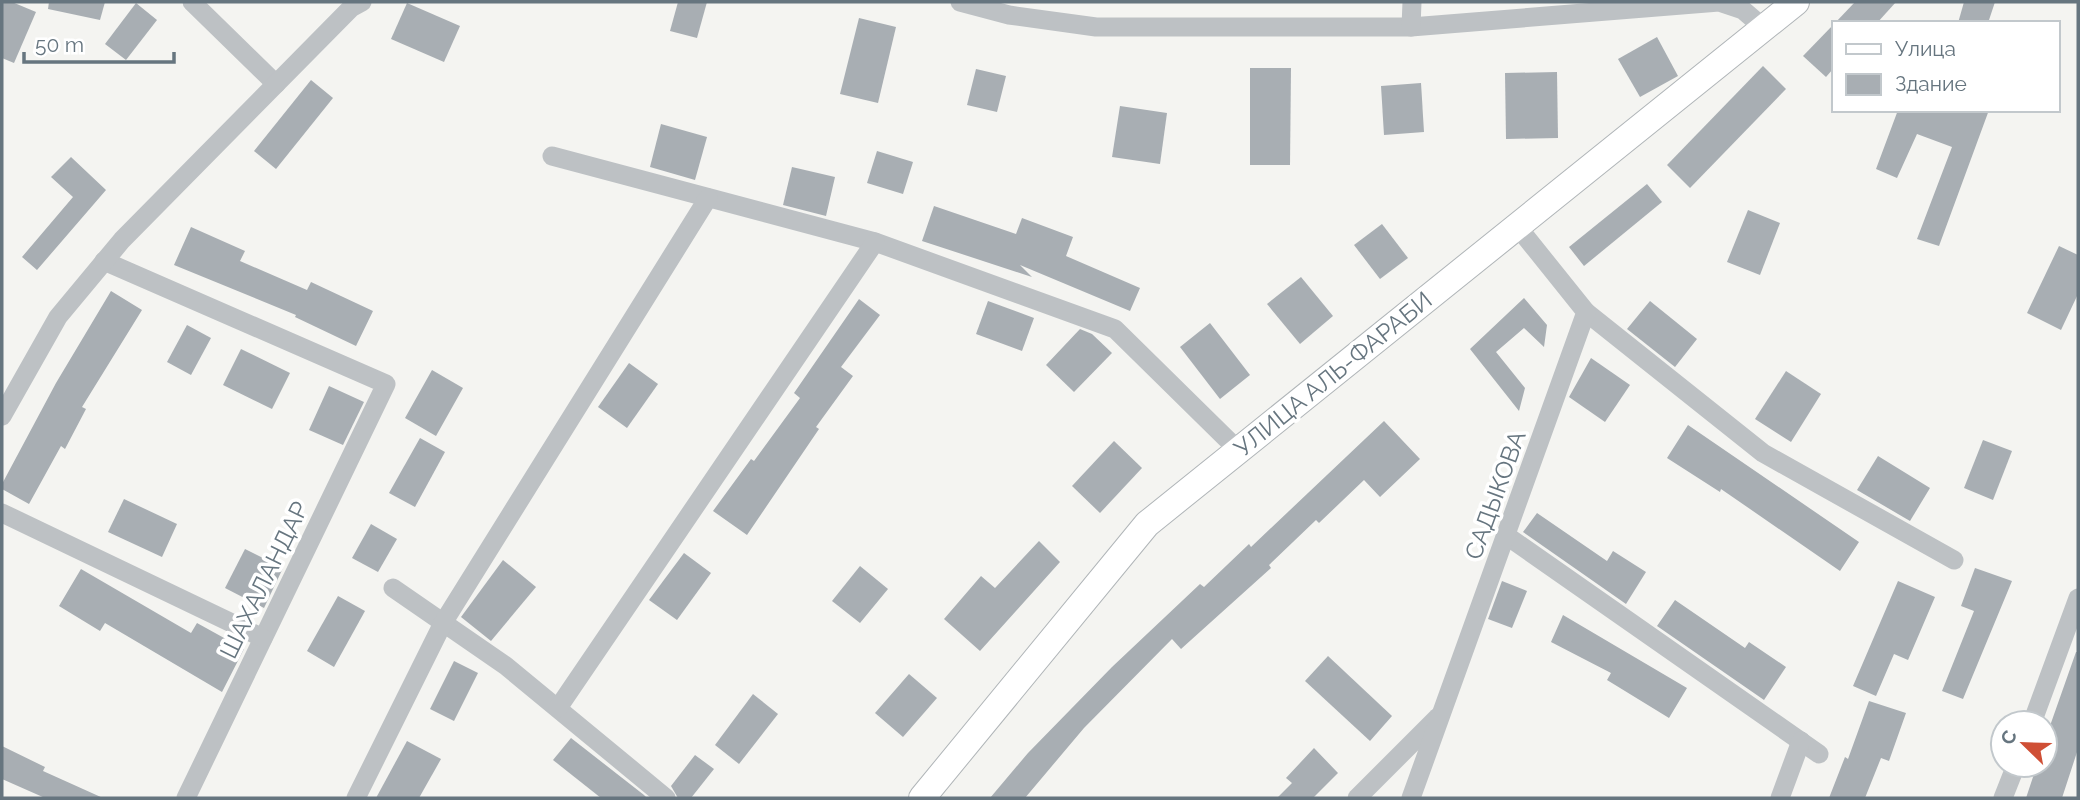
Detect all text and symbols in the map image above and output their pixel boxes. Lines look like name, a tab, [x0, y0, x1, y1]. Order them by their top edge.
scale bar	[24, 21, 175, 65]
legend	[1832, 21, 2059, 112]
text: 50 m	[35, 32, 84, 57]
text: Улица	[1895, 36, 1956, 61]
text: Здание	[1895, 71, 1967, 96]
street label: УЛИЦА АЛЬ-ФАРАБИ	[1228, 285, 1438, 463]
street label: САДЫКОВА	[1458, 427, 1532, 563]
street label: ШАХАЛАНДАР	[214, 497, 315, 663]
north arrow	[1989, 709, 2059, 779]
text: С	[1996, 727, 2021, 748]

